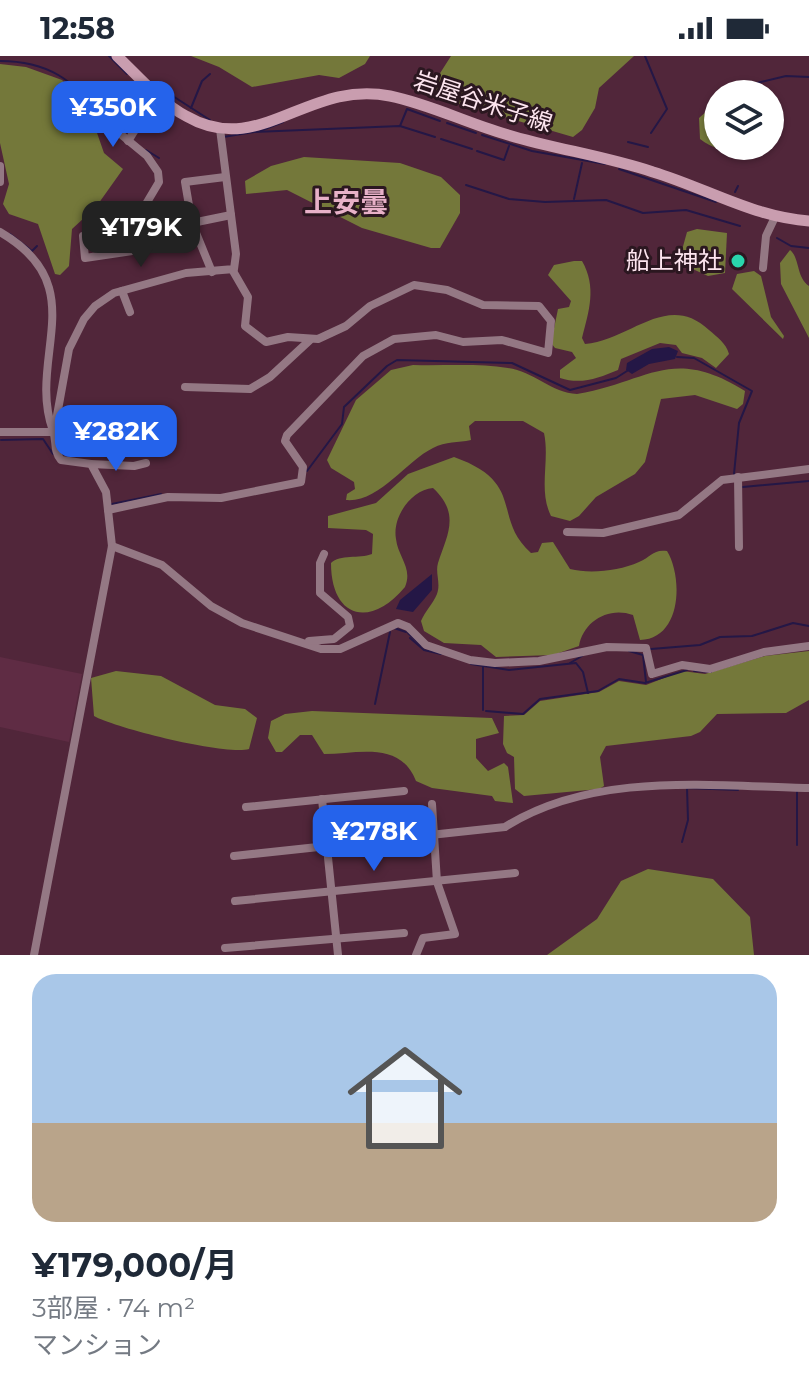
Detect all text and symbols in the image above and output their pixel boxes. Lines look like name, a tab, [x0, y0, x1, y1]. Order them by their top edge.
text: 12:58	[40, 10, 115, 47]
street label: 岩屋谷米子線	[410, 65, 556, 138]
map controls	[704, 80, 784, 160]
button: layers	[704, 80, 784, 160]
pin: ¥350K	[57, 81, 169, 149]
text: ¥350K	[70, 91, 156, 123]
district label: 上安曇	[304, 185, 388, 219]
pin: ¥179K	[85, 201, 197, 269]
text: ¥179K	[100, 211, 182, 243]
place label: 船上神社	[626, 246, 722, 275]
marker: 船上神社	[729, 252, 747, 270]
pin: ¥282K	[60, 405, 172, 473]
text: ¥282K	[73, 415, 159, 447]
pin: ¥278K	[318, 805, 430, 873]
text: ¥278K	[331, 815, 417, 847]
icon: home	[333, 1026, 477, 1170]
text: ¥179,000/月	[32, 1244, 238, 1286]
text: 3部屋 · 74 m²	[32, 1292, 195, 1324]
text: マンション	[32, 1329, 162, 1361]

